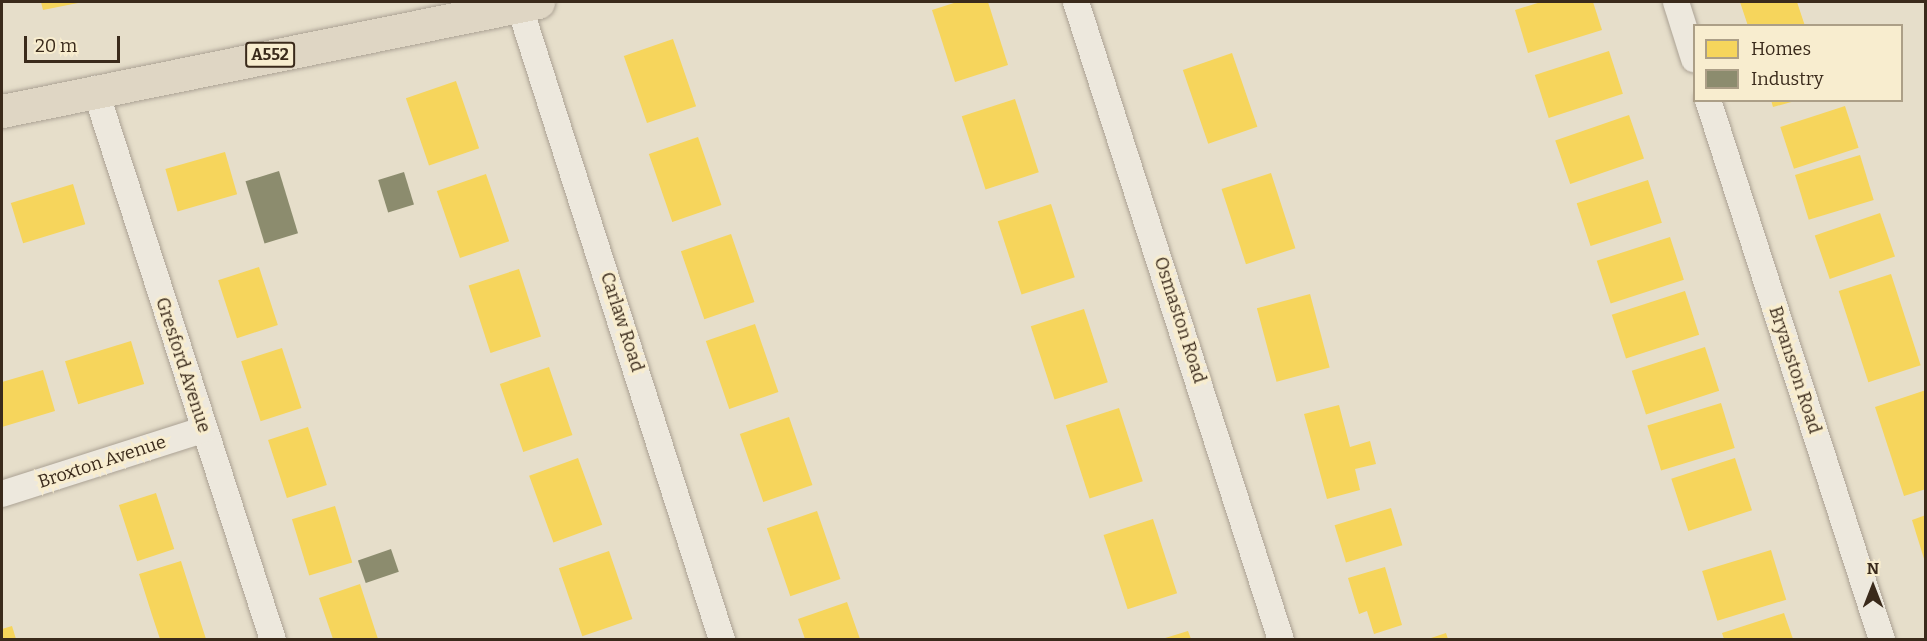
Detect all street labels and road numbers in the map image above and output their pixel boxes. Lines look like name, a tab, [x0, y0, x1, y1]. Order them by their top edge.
road number: A552	[244, 42, 296, 68]
street label: Osmaston Road	[1149, 254, 1211, 386]
street label: Carlaw Road	[596, 270, 648, 374]
street label: Gresford Avenue	[151, 295, 215, 435]
street label: Bryanston Road	[1764, 304, 1826, 436]
street label: Broxton Avenue	[35, 431, 169, 493]

